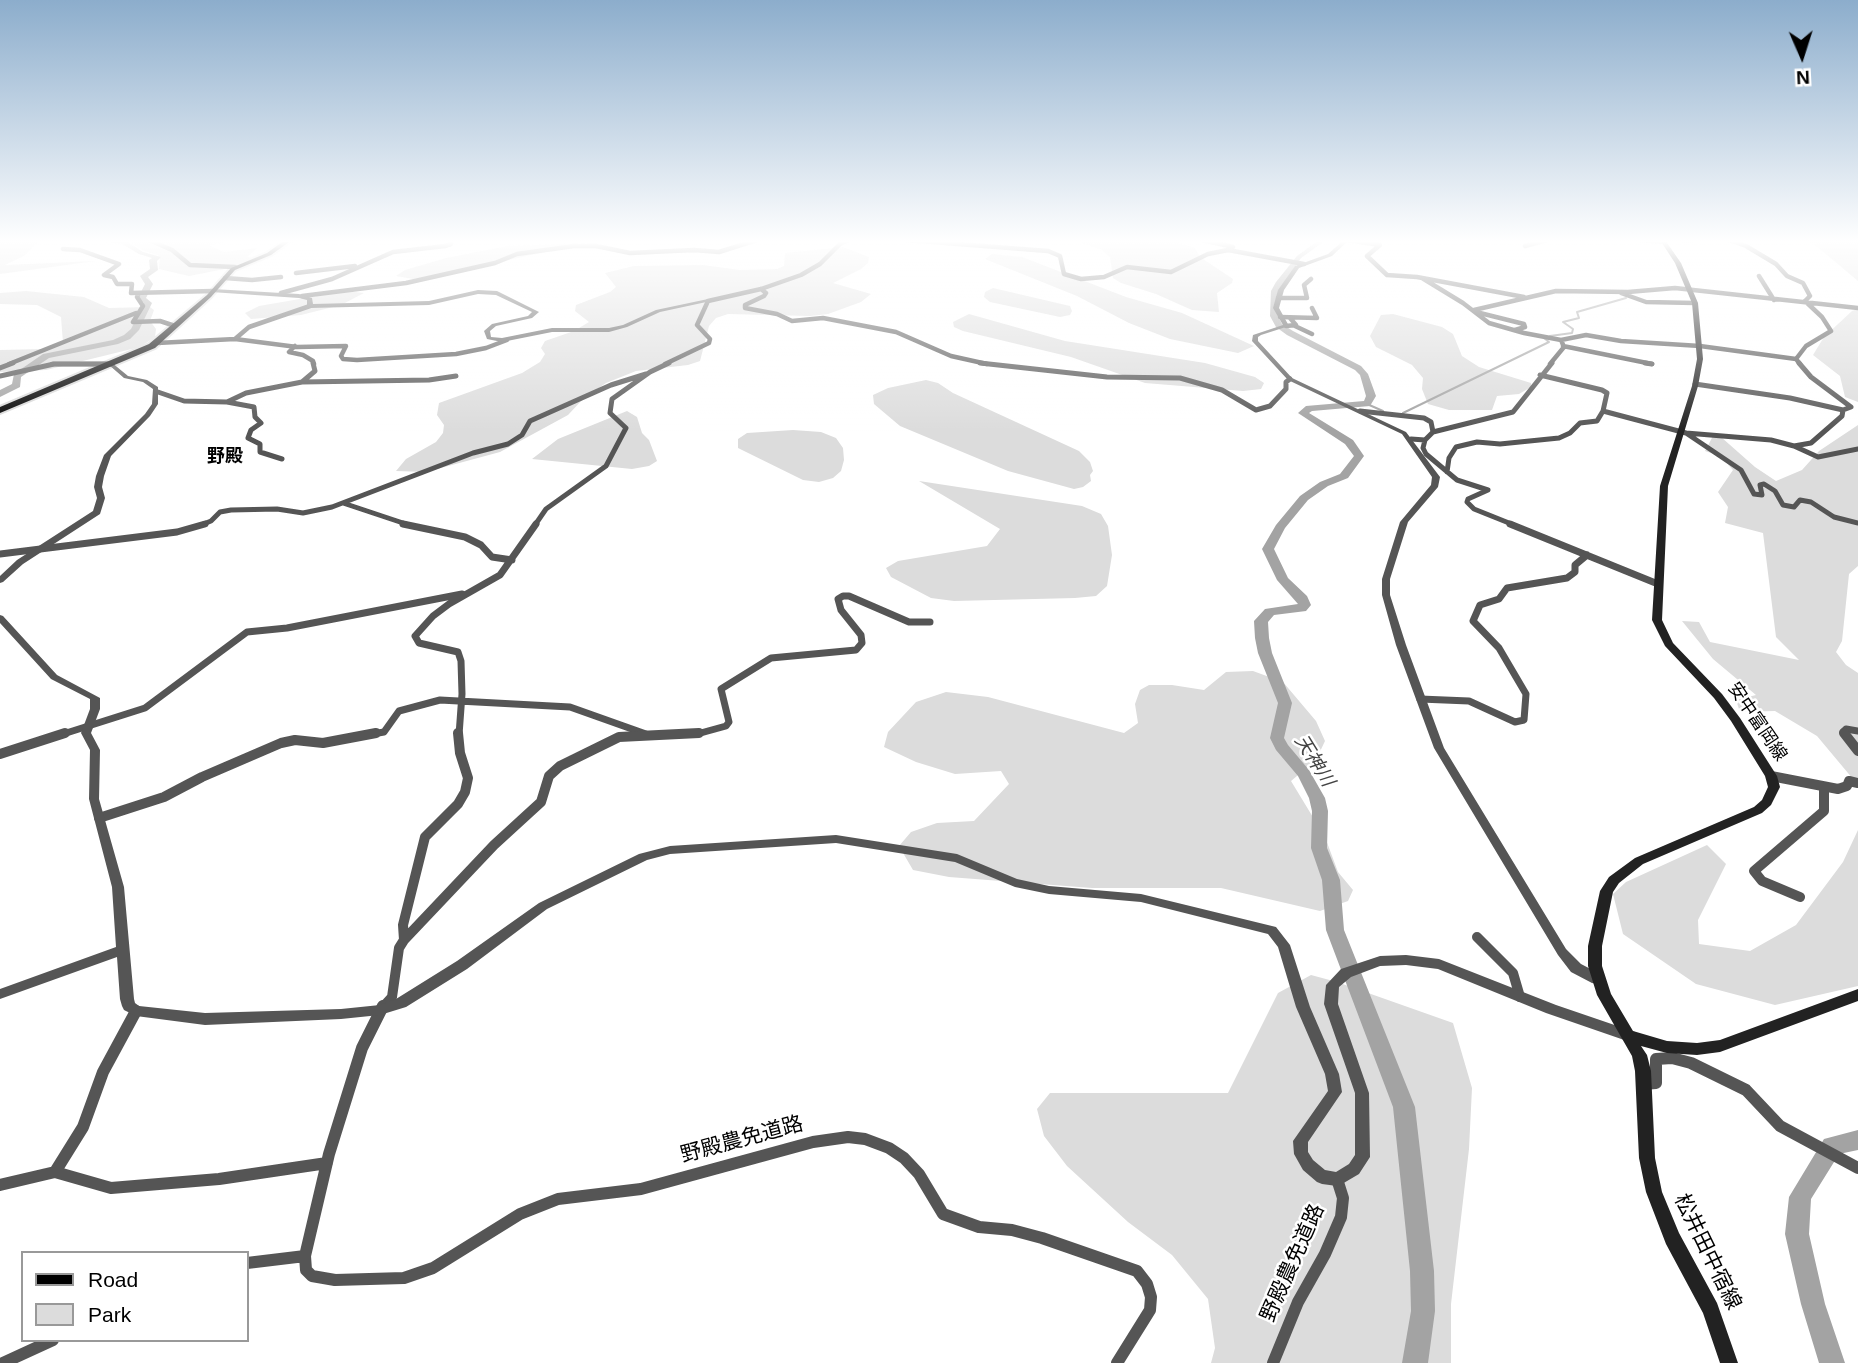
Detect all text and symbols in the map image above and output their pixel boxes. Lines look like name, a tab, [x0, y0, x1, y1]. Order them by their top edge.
north arrow	[1767, 21, 1837, 91]
text: N	[1796, 67, 1811, 88]
district label: 野殿	[207, 446, 243, 468]
street label: 安中富岡線	[1723, 679, 1791, 765]
water label: 天神川	[1289, 731, 1339, 791]
street label: 野殿農免道路	[678, 1112, 806, 1168]
street label: 松井田中宿線	[1668, 1190, 1746, 1314]
street label: 野殿農免道路	[1256, 1200, 1330, 1326]
legend	[21, 1251, 248, 1342]
text: Road	[88, 1268, 138, 1291]
text: Park	[88, 1303, 131, 1326]

